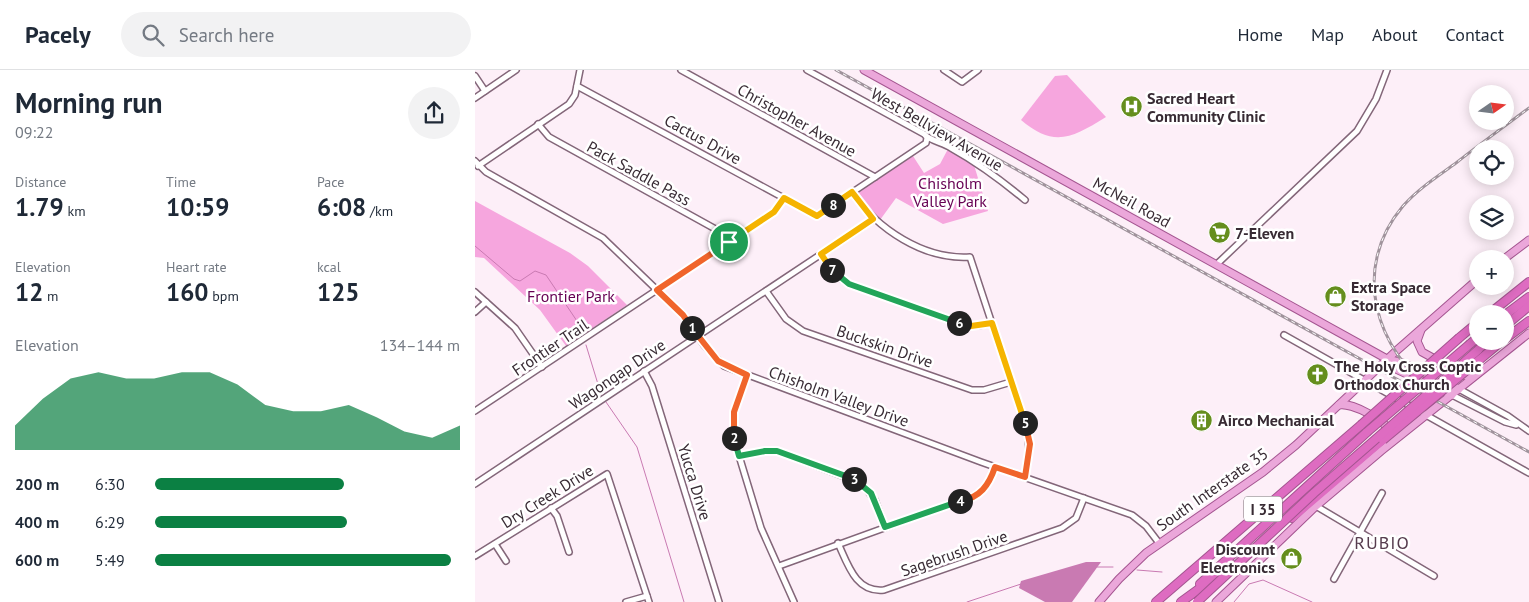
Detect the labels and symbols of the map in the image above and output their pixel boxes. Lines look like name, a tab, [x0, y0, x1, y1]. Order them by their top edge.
street label: Christopher Avenue	[734, 79, 860, 161]
street label: West Bellview Avenue	[867, 83, 1007, 175]
north arrow	[1469, 85, 1514, 130]
place label: Sacred Heart Community Clinic	[1147, 88, 1265, 126]
hospital icon: Sacred Heart Community Clinic	[1119, 95, 1143, 119]
street label: Cactus Drive	[661, 110, 745, 168]
street label: Pack Saddle Pass	[584, 136, 695, 210]
street label: McNeil Road	[1090, 172, 1174, 232]
park label: Chisholm Valley Park	[912, 173, 987, 211]
pin: 8	[821, 192, 845, 218]
pin	[708, 221, 750, 263]
supermarket icon: 7-Eleven	[1207, 221, 1231, 245]
place label: 7-Eleven	[1235, 223, 1294, 243]
pin: 7	[819, 258, 845, 282]
place label: Extra Space Storage	[1351, 277, 1431, 315]
shop icon: Extra Space Storage	[1323, 284, 1347, 308]
park label: Frontier Park	[527, 286, 615, 306]
pin: 6	[947, 310, 971, 336]
street label: Frontier Trail	[508, 314, 592, 380]
pin: 1	[679, 316, 705, 340]
street label: Buckskin Drive	[834, 320, 936, 372]
street label: Wagongap Drive	[565, 334, 669, 414]
place label: The Holy Cross Coptic Orthodox Church	[1334, 356, 1481, 394]
street label: Chisholm Valley Drive	[766, 361, 912, 431]
church icon: The Holy Cross Coptic Orthodox Church	[1306, 363, 1330, 387]
building icon: Airco Mechanical	[1190, 408, 1214, 432]
pin: 5	[1013, 410, 1037, 436]
place label: Airco Mechanical	[1218, 410, 1334, 430]
pin: 2	[721, 426, 747, 450]
street label: Yucca Drive	[674, 442, 716, 522]
street label: South Interstate 35	[1152, 443, 1272, 535]
street label: Dry Creek Drive	[497, 460, 597, 532]
pin: 3	[841, 466, 867, 492]
pin: 4	[947, 488, 973, 514]
road number: I 35	[1244, 496, 1282, 522]
street label: Sagebrush Drive	[898, 525, 1010, 581]
district label: RUBIO	[1354, 531, 1410, 554]
place label: Discount Electronics	[1200, 539, 1275, 577]
shop icon: Discount Electronics	[1279, 546, 1303, 570]

